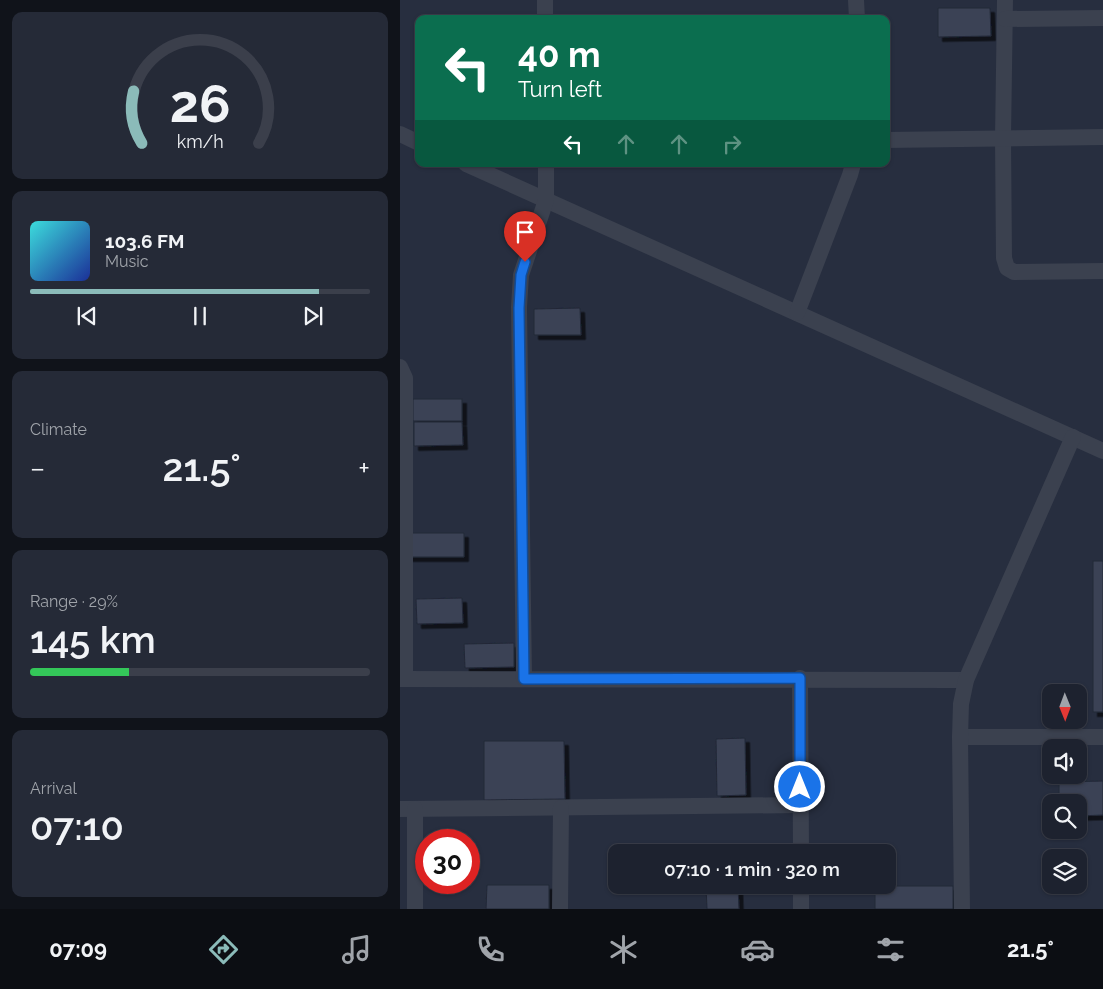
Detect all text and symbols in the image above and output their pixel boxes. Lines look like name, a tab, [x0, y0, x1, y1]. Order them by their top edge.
text: 40 m	[518, 34, 600, 75]
icon: left	[435, 35, 500, 100]
text: 26	[170, 73, 230, 134]
text: Turn left	[518, 76, 602, 102]
icon: left	[559, 130, 587, 158]
icon: ahead	[612, 130, 640, 158]
icon: ahead	[665, 130, 693, 158]
icon: right	[718, 130, 746, 158]
text: km/h	[176, 131, 224, 152]
pin	[504, 211, 546, 262]
icon: arrive	[511, 218, 539, 246]
text: 103.6 FM	[105, 230, 184, 252]
text: Music	[105, 252, 149, 271]
icon: previous	[73, 302, 101, 330]
icon: pause	[186, 302, 214, 330]
icon: next	[299, 302, 327, 330]
text: Climate	[30, 420, 87, 439]
text: 21.5°	[163, 445, 241, 490]
text: −	[30, 452, 45, 485]
text: +	[358, 452, 370, 485]
text: Range · 29%	[30, 592, 118, 611]
text: 145 km	[30, 617, 156, 662]
north arrow	[1042, 684, 1088, 729]
map controls	[1042, 684, 1087, 894]
button: sound	[1042, 739, 1087, 784]
position arrow	[773, 760, 825, 812]
text: Arrival	[30, 779, 77, 798]
button: search	[1042, 794, 1087, 839]
text: 07:10	[30, 804, 124, 849]
speed limit sign: 30	[415, 829, 480, 894]
button: layers	[1042, 849, 1087, 894]
text: 07:10 · 1 min · 320 m	[664, 858, 840, 880]
icon: directions	[206, 932, 241, 967]
icon: music	[339, 932, 374, 967]
icon: phone	[473, 932, 508, 967]
icon: climate	[606, 932, 641, 967]
icon: car	[740, 932, 775, 967]
icon: filters	[873, 932, 908, 967]
text: 07:09	[49, 936, 107, 962]
text: 21.5°	[1007, 936, 1054, 962]

